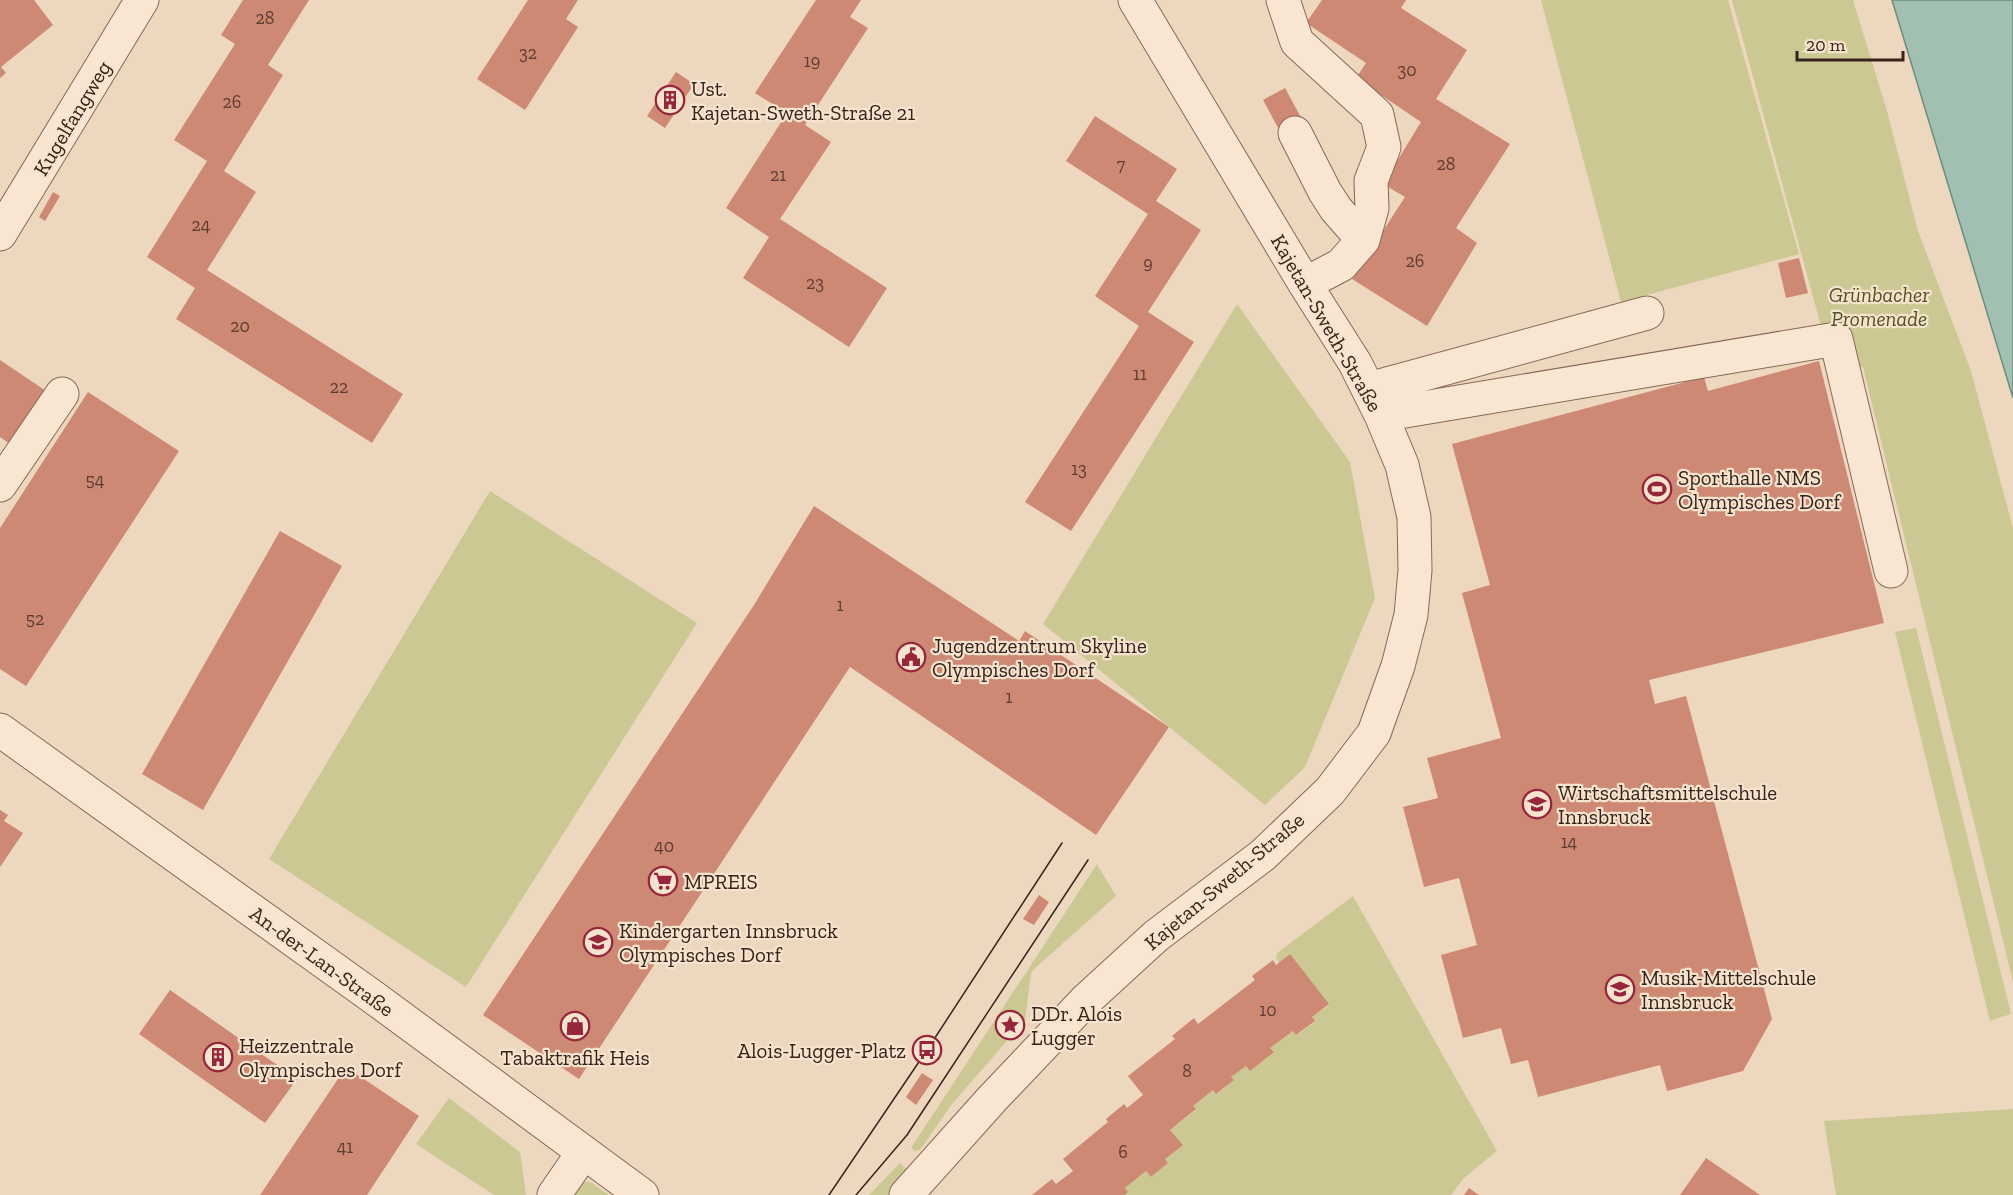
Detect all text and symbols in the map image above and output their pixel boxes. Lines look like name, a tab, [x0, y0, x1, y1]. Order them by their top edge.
house number: 28	[256, 7, 274, 29]
scale bar	[1797, 24, 1904, 62]
text: 20 m	[1806, 34, 1846, 56]
house number: 32	[519, 42, 537, 64]
house number: 19	[804, 50, 820, 72]
street label: Kugelfangweg	[28, 56, 116, 180]
house number: 30	[1397, 59, 1417, 81]
place label: Ust. Kajetan-Sweth-Straße 21	[691, 76, 915, 126]
building icon: Ust. Kajetan-Sweth-Straße 21	[654, 84, 686, 116]
house number: 26	[223, 91, 241, 113]
house number: 28	[1437, 153, 1455, 175]
house number: 7	[1117, 154, 1126, 176]
house number: 21	[770, 164, 786, 186]
house number: 24	[192, 214, 211, 236]
street label: Kajetan-Sweth-Straße	[1265, 230, 1388, 417]
house number: 26	[1406, 250, 1424, 272]
house number: 9	[1143, 252, 1153, 274]
house number: 23	[806, 272, 824, 294]
park label: Grünbacher Promenade	[1829, 282, 1930, 331]
house number: 20	[230, 315, 250, 337]
house number: 11	[1133, 363, 1147, 385]
house number: 22	[330, 376, 348, 398]
house number: 13	[1071, 458, 1087, 480]
place label: Sporthalle NMS Olympisches Dorf	[1678, 465, 1842, 514]
house number: 54	[86, 469, 105, 491]
sports icon: Sporthalle NMS Olympisches Dorf	[1641, 473, 1673, 505]
house number: 1	[837, 594, 844, 616]
house number: 52	[26, 608, 44, 630]
place label: Jugendzentrum Skyline Olympisches Dorf	[932, 633, 1147, 682]
public building icon: Jugendzentrum Skyline Olympisches Dorf	[895, 641, 927, 673]
house number: 1	[1006, 686, 1013, 708]
place label: Wirtschaftsmittelschule Innsbruck	[1558, 780, 1777, 829]
school or university icon: Wirtschaftsmittelschule Innsbruck	[1521, 788, 1553, 820]
street label: Kajetan-Sweth-Straße	[1139, 807, 1310, 956]
house number: 14	[1561, 831, 1578, 853]
house number: 40	[654, 835, 674, 857]
supermarket icon: MPREIS	[647, 865, 679, 897]
place label: MPREIS	[684, 869, 758, 894]
street label: An-der-Lan-Straße	[245, 900, 399, 1022]
place label: Kindergarten Innsbruck Olympisches Dorf	[619, 918, 838, 967]
school or university icon: Kindergarten Innsbruck Olympisches Dorf	[582, 926, 614, 958]
place label: Musik-Mittelschule Innsbruck	[1641, 965, 1816, 1014]
school or university icon: Musik-Mittelschule Innsbruck	[1604, 973, 1636, 1005]
house number: 10	[1259, 999, 1277, 1021]
place label: DDr. Alois Lugger	[1031, 1001, 1122, 1050]
place icon: DDr. Alois Lugger	[994, 1009, 1026, 1041]
shop icon: Tabaktrafik Heis	[559, 1010, 591, 1042]
place label: Heizzentrale Olympisches Dorf	[239, 1033, 403, 1082]
bus stop icon: Alois-Lugger-Platz	[911, 1034, 943, 1066]
place label: Alois-Lugger-Platz	[737, 1038, 906, 1063]
building icon: Heizzentrale Olympisches Dorf	[202, 1041, 234, 1073]
place label: Tabaktrafik Heis	[500, 1045, 650, 1070]
house number: 8	[1182, 1060, 1192, 1082]
house number: 41	[337, 1136, 353, 1158]
house number: 6	[1118, 1141, 1128, 1163]

